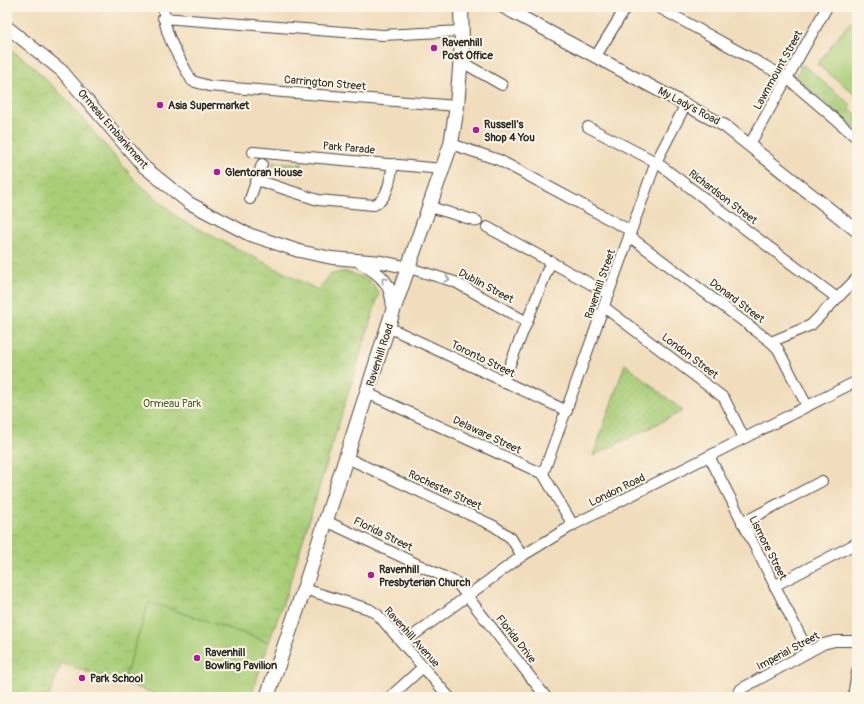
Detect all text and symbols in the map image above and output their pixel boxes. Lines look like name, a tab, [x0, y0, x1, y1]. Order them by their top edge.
street label: Lawnmount Street	[751, 27, 806, 112]
place label: Ravenhill Post Office	[442, 36, 493, 62]
marker: Ravenhill Post Office	[429, 43, 439, 53]
street label: Carrington Street	[284, 73, 367, 93]
street label: My Lady's Road	[656, 84, 722, 128]
street label: Ormeau Embankment	[75, 87, 151, 172]
place label: Asia Supermarket	[168, 99, 250, 112]
marker: Asia Supermarket	[155, 100, 165, 110]
place label: Russell's Shop 4 You	[484, 118, 535, 144]
marker: Russell's Shop 4 You	[471, 125, 481, 135]
street label: Park Parade	[322, 139, 376, 157]
place label: Glentoran House	[225, 166, 303, 179]
marker: Glentoran House	[212, 167, 222, 177]
street label: Richardson Street	[686, 167, 760, 227]
street label: Ravenhill Street	[582, 247, 618, 320]
street label: Dublin Street	[456, 266, 516, 306]
one-way arrow	[443, 274, 450, 283]
street label: Donard Street	[707, 276, 767, 326]
one-way arrow	[382, 278, 389, 285]
street label: Ravenhill Road	[364, 322, 396, 388]
street label: London Street	[659, 330, 721, 382]
street label: Toronto Street	[449, 338, 518, 380]
park label: Ormeau Park	[143, 397, 201, 410]
street label: Delaware Street	[451, 413, 524, 457]
street label: Rochester Street	[406, 467, 484, 513]
street label: London Road	[587, 471, 647, 509]
street label: Florida Street	[351, 514, 415, 554]
street label: Lismore Street	[746, 514, 790, 583]
place label: Ravenhill Presbyterian Church	[379, 563, 470, 589]
marker: Ravenhill Presbyterian Church	[366, 570, 376, 580]
street label: Ravenhill Avenue	[382, 604, 443, 670]
street label: Florida Drive	[493, 612, 539, 666]
street label: Imperial Street	[754, 629, 822, 673]
place label: Ravenhill Bowling Pavilion	[205, 646, 277, 672]
marker: Ravenhill Bowling Pavilion	[192, 653, 202, 663]
place label: Park School	[90, 672, 144, 685]
marker: Park School	[77, 673, 87, 683]

